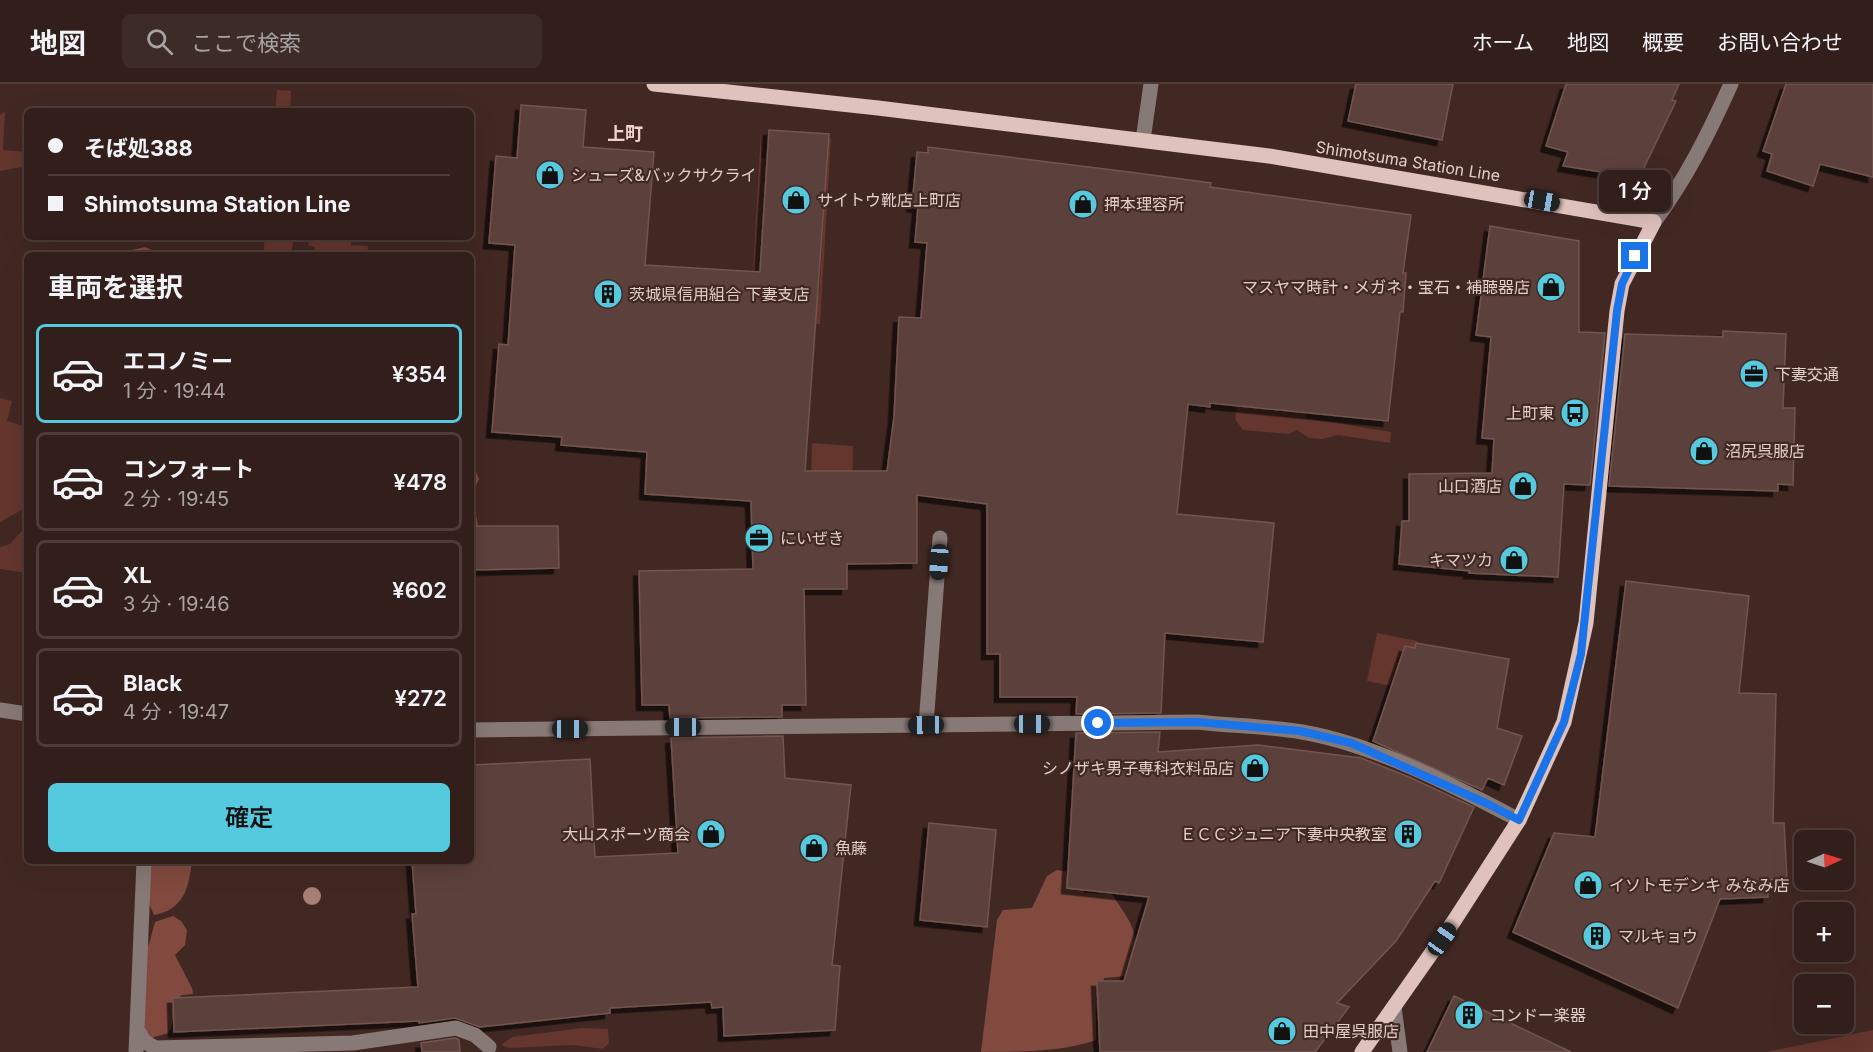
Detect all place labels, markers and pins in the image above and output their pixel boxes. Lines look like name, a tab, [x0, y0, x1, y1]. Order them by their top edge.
shop icon: シューズ&バックサクライ	[534, 159, 566, 191]
place label: シューズ&バックサクライ	[571, 165, 757, 185]
shop icon: サイトウ靴店上町店	[780, 184, 812, 216]
shop icon: 押本理容所	[1067, 188, 1099, 220]
place label: サイトウ靴店上町店	[817, 190, 961, 210]
place label: 押本理容所	[1104, 194, 1184, 214]
shop icon: マスヤマ時計・メガネ・宝石・補聴器店	[1535, 271, 1567, 303]
place label: マスヤマ時計・メガネ・宝石・補聴器店	[1242, 277, 1530, 297]
building icon: 茨城県信用組合 下妻支店	[592, 278, 624, 310]
place label: 茨城県信用組合 下妻支店	[629, 284, 810, 304]
office icon: 下妻交通	[1738, 358, 1770, 390]
place label: 下妻交通	[1775, 364, 1839, 384]
bus stop icon: 上町東	[1559, 397, 1591, 429]
place label: 上町東	[1506, 403, 1554, 423]
shop icon: 沼尻呉服店	[1688, 435, 1720, 467]
place label: 沼尻呉服店	[1725, 441, 1805, 461]
shop icon: 山口酒店	[1507, 470, 1539, 502]
place label: 山口酒店	[1438, 476, 1502, 496]
office icon: にいぜき	[743, 522, 775, 554]
place label: にいぜき	[780, 528, 844, 548]
shop icon: キマツカ	[1498, 544, 1530, 576]
place label: キマツカ	[1429, 550, 1493, 570]
shop icon: シノザキ男子専科衣料品店	[1239, 752, 1271, 784]
place label: シノザキ男子専科衣料品店	[1042, 758, 1234, 778]
shop icon: 大山スポーツ商会	[695, 818, 727, 850]
building icon: ＥＣＣジュニア下妻中央教室	[1392, 818, 1424, 850]
place label: 大山スポーツ商会	[562, 824, 690, 844]
place label: ＥＣＣジュニア下妻中央教室	[1180, 824, 1387, 844]
shop icon: 魚藤	[798, 832, 830, 864]
place label: 魚藤	[835, 838, 867, 858]
shop icon: イソトモデンキ みなみ店	[1572, 869, 1604, 901]
place label: イソトモデンキ みなみ店	[1609, 875, 1790, 895]
building icon: マルキョウ	[1581, 920, 1613, 952]
place label: マルキョウ	[1618, 926, 1698, 946]
building icon: コンドー楽器	[1453, 999, 1485, 1031]
place label: コンドー楽器	[1490, 1005, 1586, 1025]
shop icon: 田中屋呉服店	[1266, 1015, 1298, 1047]
place label: 田中屋呉服店	[1303, 1021, 1399, 1041]

